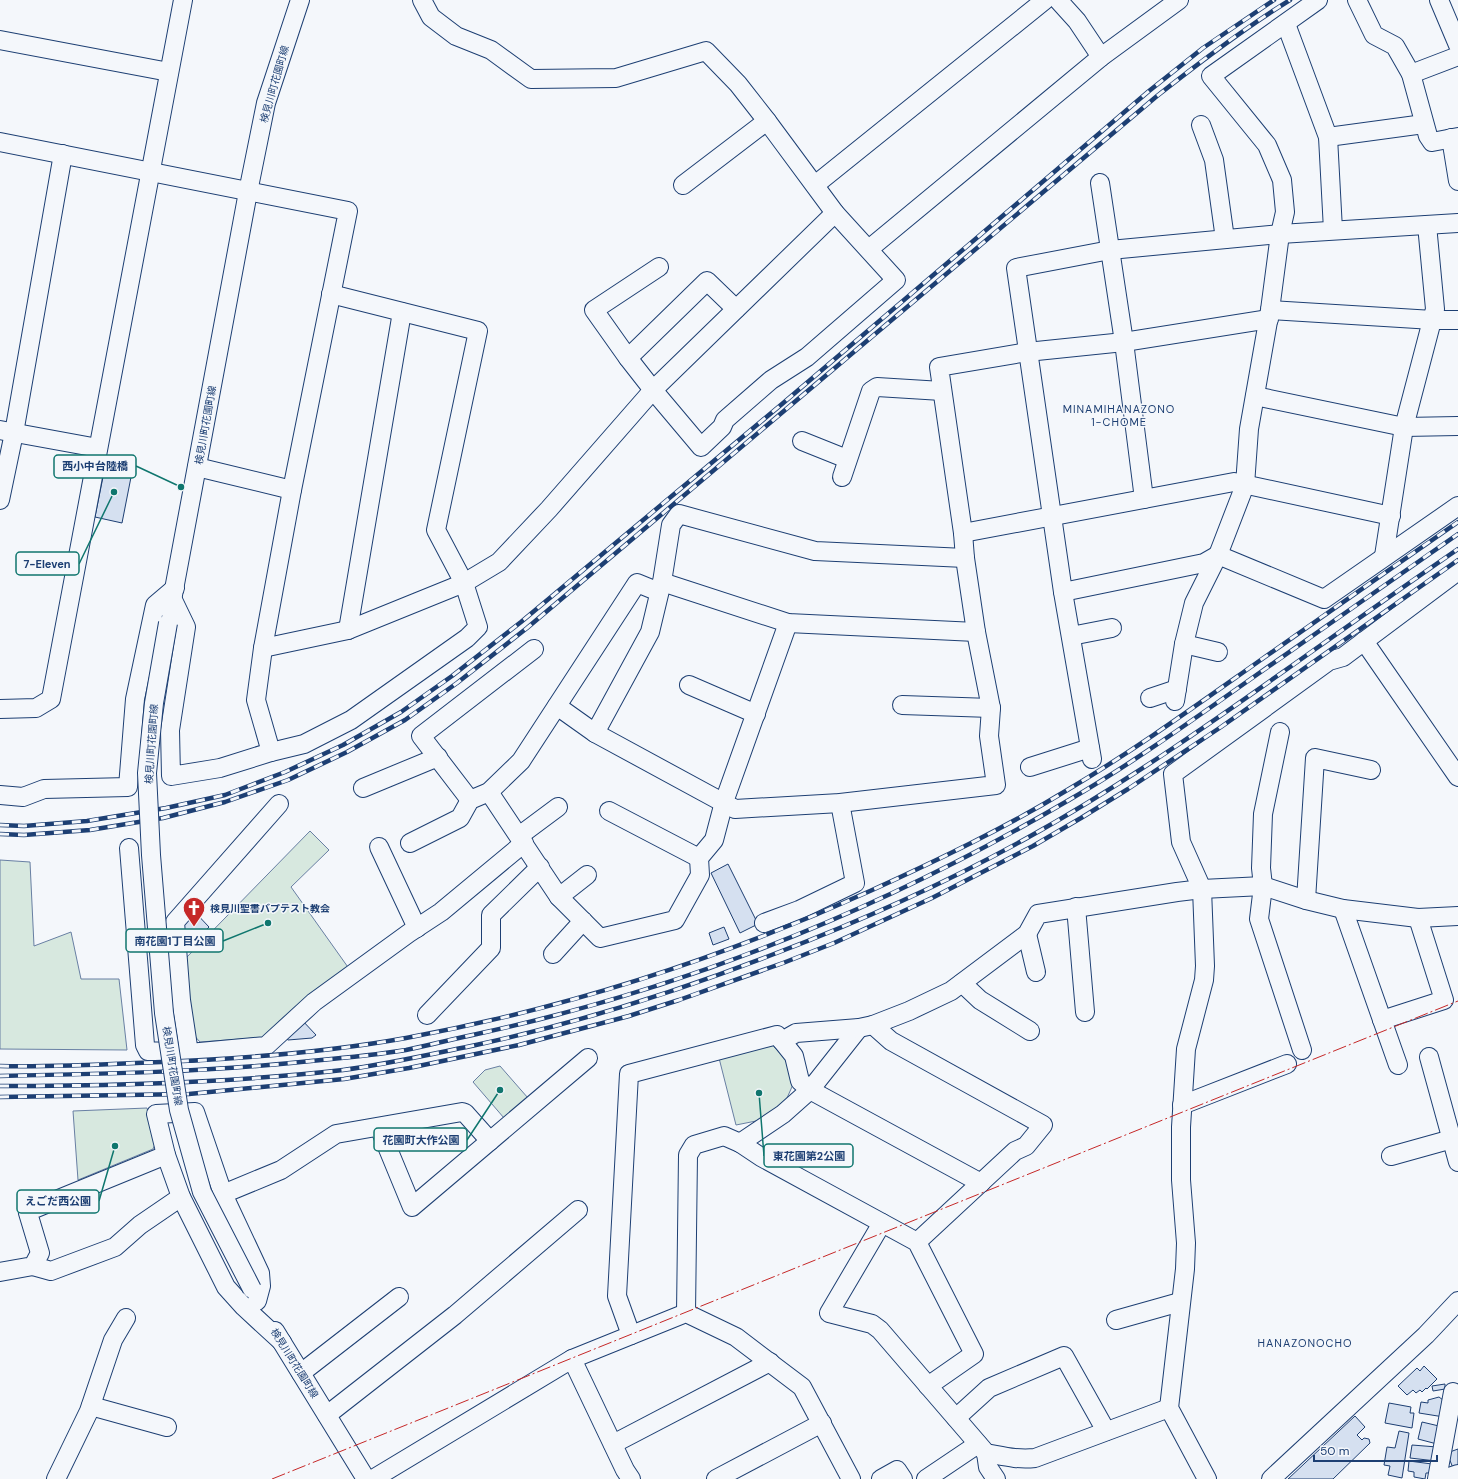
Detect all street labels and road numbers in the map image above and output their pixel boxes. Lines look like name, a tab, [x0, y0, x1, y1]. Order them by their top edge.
street label: 検見川町花園町線	[257, 44, 292, 124]
street label: 検見川町花園町線	[192, 385, 219, 466]
street label: 検見川町花園町線	[142, 704, 161, 784]
street label: 検見川町花園町線	[160, 1026, 185, 1107]
street label: 検見川町花園町線	[268, 1326, 321, 1401]

